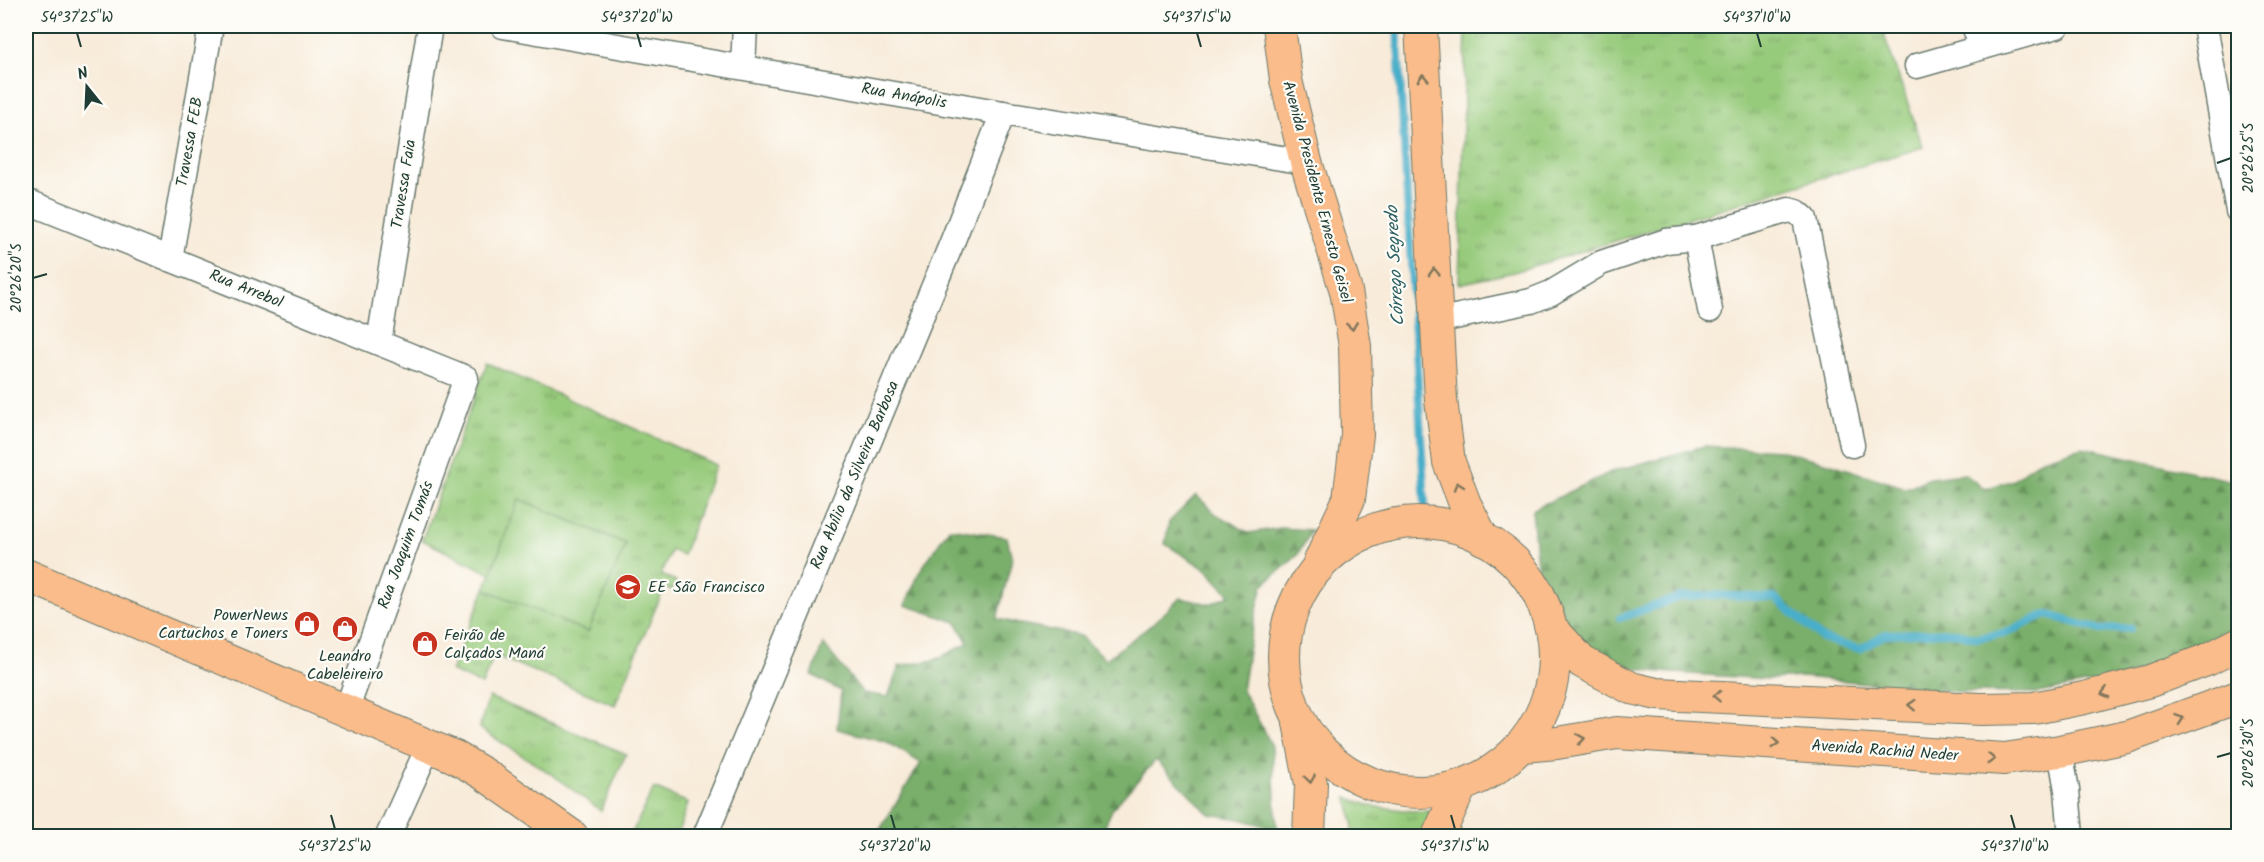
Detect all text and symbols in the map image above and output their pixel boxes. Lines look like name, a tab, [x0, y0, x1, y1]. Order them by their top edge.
text: 54°37'25"W	[41, 6, 114, 30]
text: 54°37'20"W	[601, 6, 673, 30]
text: 54°37'15"W	[1163, 6, 1232, 30]
text: 54°37'10"W	[1723, 6, 1791, 30]
north arrow	[57, 57, 117, 117]
text: N	[74, 61, 91, 88]
one-way arrow	[1417, 73, 1430, 82]
street label: Rua Anápolis	[859, 76, 949, 116]
street label: Avenida Presidente Ernesto Geisel	[1275, 78, 1359, 306]
street label: Travessa FEB	[170, 95, 210, 189]
text: 20°26'25"S	[2237, 123, 2261, 193]
street label: Travessa Faia	[385, 138, 423, 230]
water label: Córrego Segredo	[1378, 203, 1414, 327]
text: 20°26'20"S	[5, 243, 29, 313]
street label: Rua Arrebol	[205, 263, 287, 315]
one-way arrow	[1427, 268, 1440, 277]
one-way arrow	[1345, 321, 1358, 331]
street label: Rua Abílio da Silveira Barbosa	[804, 377, 906, 573]
street label: Rua Joaquim Tomás	[371, 477, 441, 612]
one-way arrow	[1453, 481, 1465, 492]
school or university icon: EE São Francisco	[613, 572, 643, 602]
place label: EE São Francisco	[648, 575, 765, 600]
place label: PowerNews Cartuchos e Toners	[158, 603, 288, 646]
shop icon: PowerNews Cartuchos e Toners	[292, 609, 322, 639]
shop icon: Leandro Cabeleireiro	[330, 614, 360, 644]
place label: Feirão de Calçados Maná	[444, 623, 546, 666]
shop icon: Feirão de Calçados Maná	[410, 629, 440, 659]
place label: Leandro Cabeleireiro	[307, 644, 383, 687]
one-way arrow	[2100, 686, 2111, 698]
one-way arrow	[1713, 690, 1722, 703]
one-way arrow	[1907, 699, 1916, 712]
one-way arrow	[2175, 714, 2185, 726]
text: 20°26'30"S	[2237, 718, 2261, 788]
one-way arrow	[1575, 733, 1585, 746]
street label: Avenida Rachid Neder	[1811, 733, 1961, 769]
one-way arrow	[1771, 736, 1780, 749]
one-way arrow	[1986, 752, 1995, 765]
one-way arrow	[1303, 774, 1315, 784]
text: 54°37'25"W	[299, 835, 372, 859]
text: 54°37'20"W	[859, 835, 931, 859]
text: 54°37'15"W	[1421, 835, 1490, 859]
text: 54°37'10"W	[1981, 835, 2049, 859]

